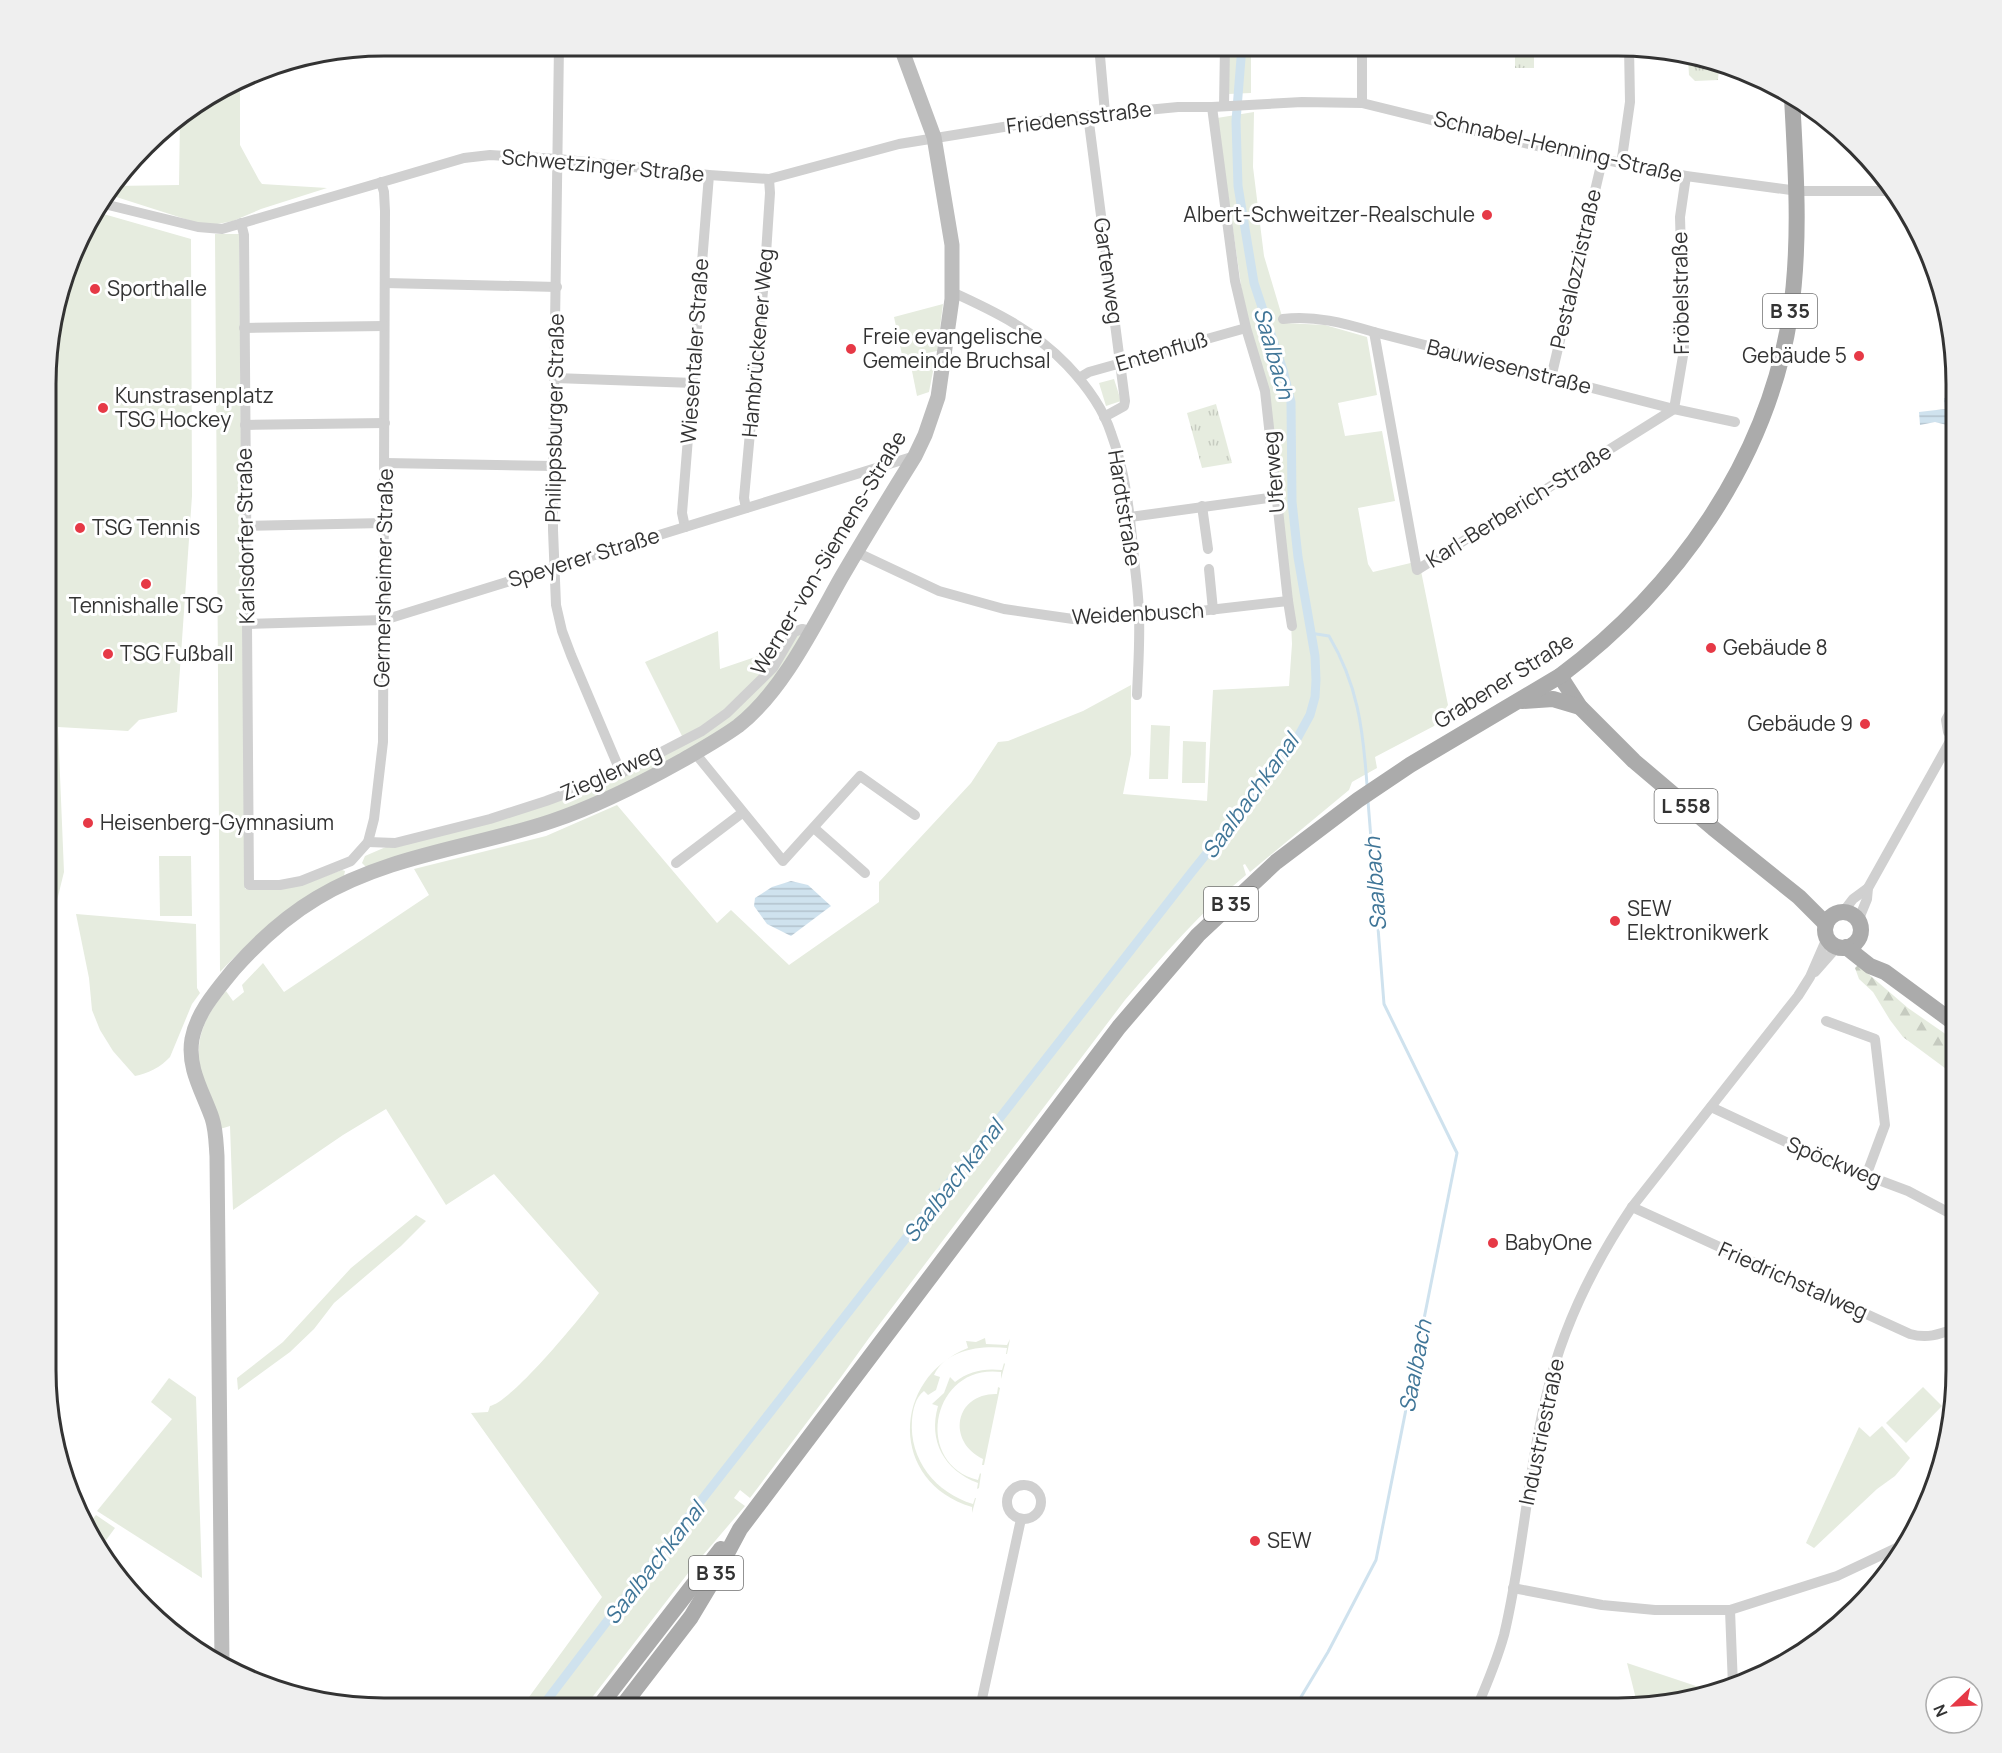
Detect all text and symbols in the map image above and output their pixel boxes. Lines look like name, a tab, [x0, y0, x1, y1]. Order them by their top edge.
street label: Friedensstraße	[1005, 94, 1153, 140]
street label: Schnabel-Henning-Straße	[1431, 104, 1685, 188]
street label: Schwetzinger Straße	[501, 142, 706, 188]
street label: Pestalozzistraße	[1543, 186, 1607, 351]
place label: Albert-Schweitzer-Realschule	[1183, 200, 1475, 228]
marker: Albert-Schweitzer-Realschule	[1480, 208, 1494, 222]
street label: Gartenweg	[1088, 216, 1130, 326]
street label: Fröbelstraße	[1665, 231, 1695, 355]
street label: Hambrückener Weg	[735, 247, 779, 439]
street label: Wiesentaler Straße	[674, 257, 714, 445]
place label: Sporthalle	[107, 274, 207, 302]
marker: Sporthalle	[88, 282, 102, 296]
road number: B 35	[1763, 294, 1817, 328]
water label: Saalbach	[1247, 304, 1302, 403]
street label: Philippsburger Straße	[538, 313, 570, 523]
place label: Freie evangelische Gemeinde Bruchsal	[863, 322, 1051, 374]
street label: Entenfluß	[1112, 324, 1211, 378]
street label: Bauwiesenstraße	[1424, 332, 1595, 400]
place label: Gebäude 5	[1742, 341, 1847, 369]
marker: Freie evangelische Gemeinde Bruchsal	[844, 342, 858, 356]
marker: Gebäude 5	[1852, 349, 1866, 363]
place label: Kunstrasenplatz TSG Hockey	[115, 381, 274, 433]
marker: Kunstrasenplatz TSG Hockey	[96, 401, 110, 415]
street label: Werner-von-Siemens-Straße	[744, 425, 912, 680]
street label: Uferweg	[1255, 430, 1291, 514]
street label: Karl-Berberich-Straße	[1421, 437, 1616, 574]
street label: Karlsdorfer Straße	[229, 448, 261, 624]
street label: Hardtstraße	[1102, 448, 1148, 568]
street label: Germersheimer Straße	[367, 468, 399, 688]
place label: TSG Tennis	[92, 513, 200, 541]
marker: TSG Tennis	[73, 521, 87, 535]
street label: Speyerer Straße	[505, 521, 663, 593]
marker: Tennishalle TSG	[139, 577, 153, 591]
place label: Tennishalle TSG	[69, 591, 223, 619]
street label: Weidenbusch	[1071, 596, 1205, 630]
street label: Grabener Straße	[1428, 626, 1579, 734]
place label: Gebäude 8	[1723, 633, 1828, 661]
place label: TSG Fußball	[120, 639, 234, 667]
marker: Gebäude 8	[1704, 641, 1718, 655]
marker: TSG Fußball	[101, 647, 115, 661]
place label: Gebäude 9	[1747, 709, 1853, 737]
marker: Gebäude 9	[1858, 717, 1872, 731]
water label: Saalbachkanal	[1195, 725, 1307, 864]
street label: Zieglerweg	[556, 737, 665, 807]
road number: L 558	[1654, 789, 1718, 823]
place label: Heisenberg-Gymnasium	[100, 808, 334, 836]
marker: Heisenberg-Gymnasium	[81, 816, 95, 830]
water label: Saalbach	[1357, 835, 1393, 932]
road number: B 35	[1204, 887, 1258, 921]
place label: SEW Elektronikwerk	[1627, 894, 1769, 946]
marker: SEW Elektronikwerk	[1608, 914, 1622, 928]
water label: Saalbachkanal	[896, 1112, 1012, 1248]
street label: Spöckweg	[1783, 1129, 1886, 1193]
place label: BabyOne	[1505, 1228, 1592, 1256]
street label: Friedrichstalweg	[1714, 1235, 1873, 1326]
marker: BabyOne	[1486, 1236, 1500, 1250]
water label: Saalbach	[1391, 1316, 1439, 1415]
street label: Industriestraße	[1512, 1356, 1570, 1508]
water label: Saalbachkanal	[597, 1494, 713, 1630]
place label: SEW	[1267, 1526, 1312, 1554]
marker: SEW	[1248, 1534, 1262, 1548]
road number: B 35	[689, 1556, 743, 1590]
north arrow	[1924, 1675, 1984, 1735]
text: N	[1928, 1701, 1953, 1720]

